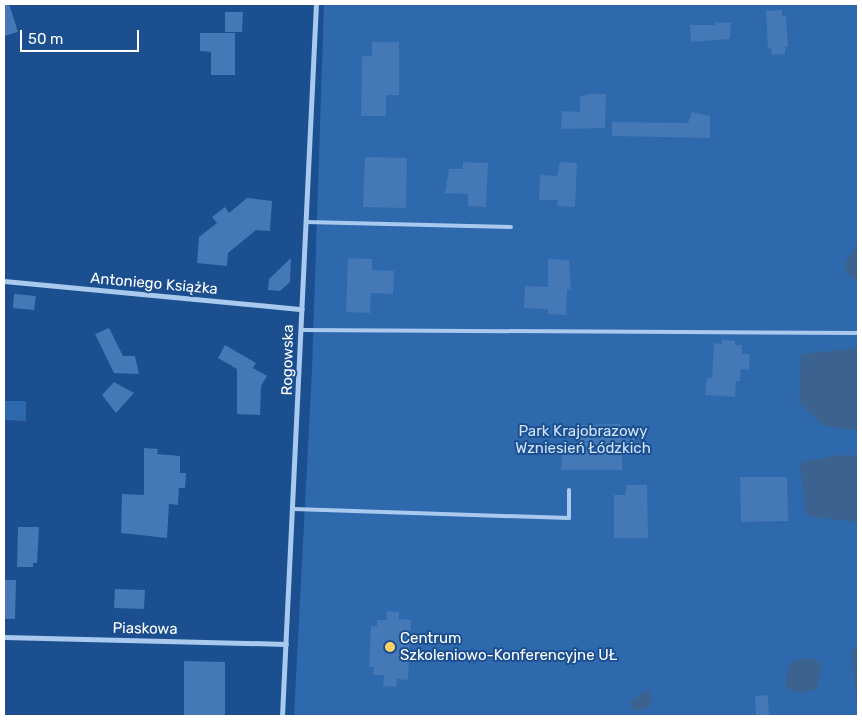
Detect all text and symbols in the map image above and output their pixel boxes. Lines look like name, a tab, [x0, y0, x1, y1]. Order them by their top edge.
scale bar	[22, 20, 141, 52]
text: 50 m	[28, 30, 63, 48]
street label: Antoniego Książka	[90, 269, 218, 299]
street label: Rogowska	[278, 324, 298, 396]
park label: Park Krajobrazowy Wzniesień Łódzkich	[515, 422, 651, 457]
street label: Piaskowa	[112, 619, 178, 639]
place label: Centrum Szkoleniowo-Konferencyjne UŁ	[400, 629, 617, 664]
marker: Centrum Szkoleniowo-Konferencyjne UŁ	[384, 641, 396, 653]

